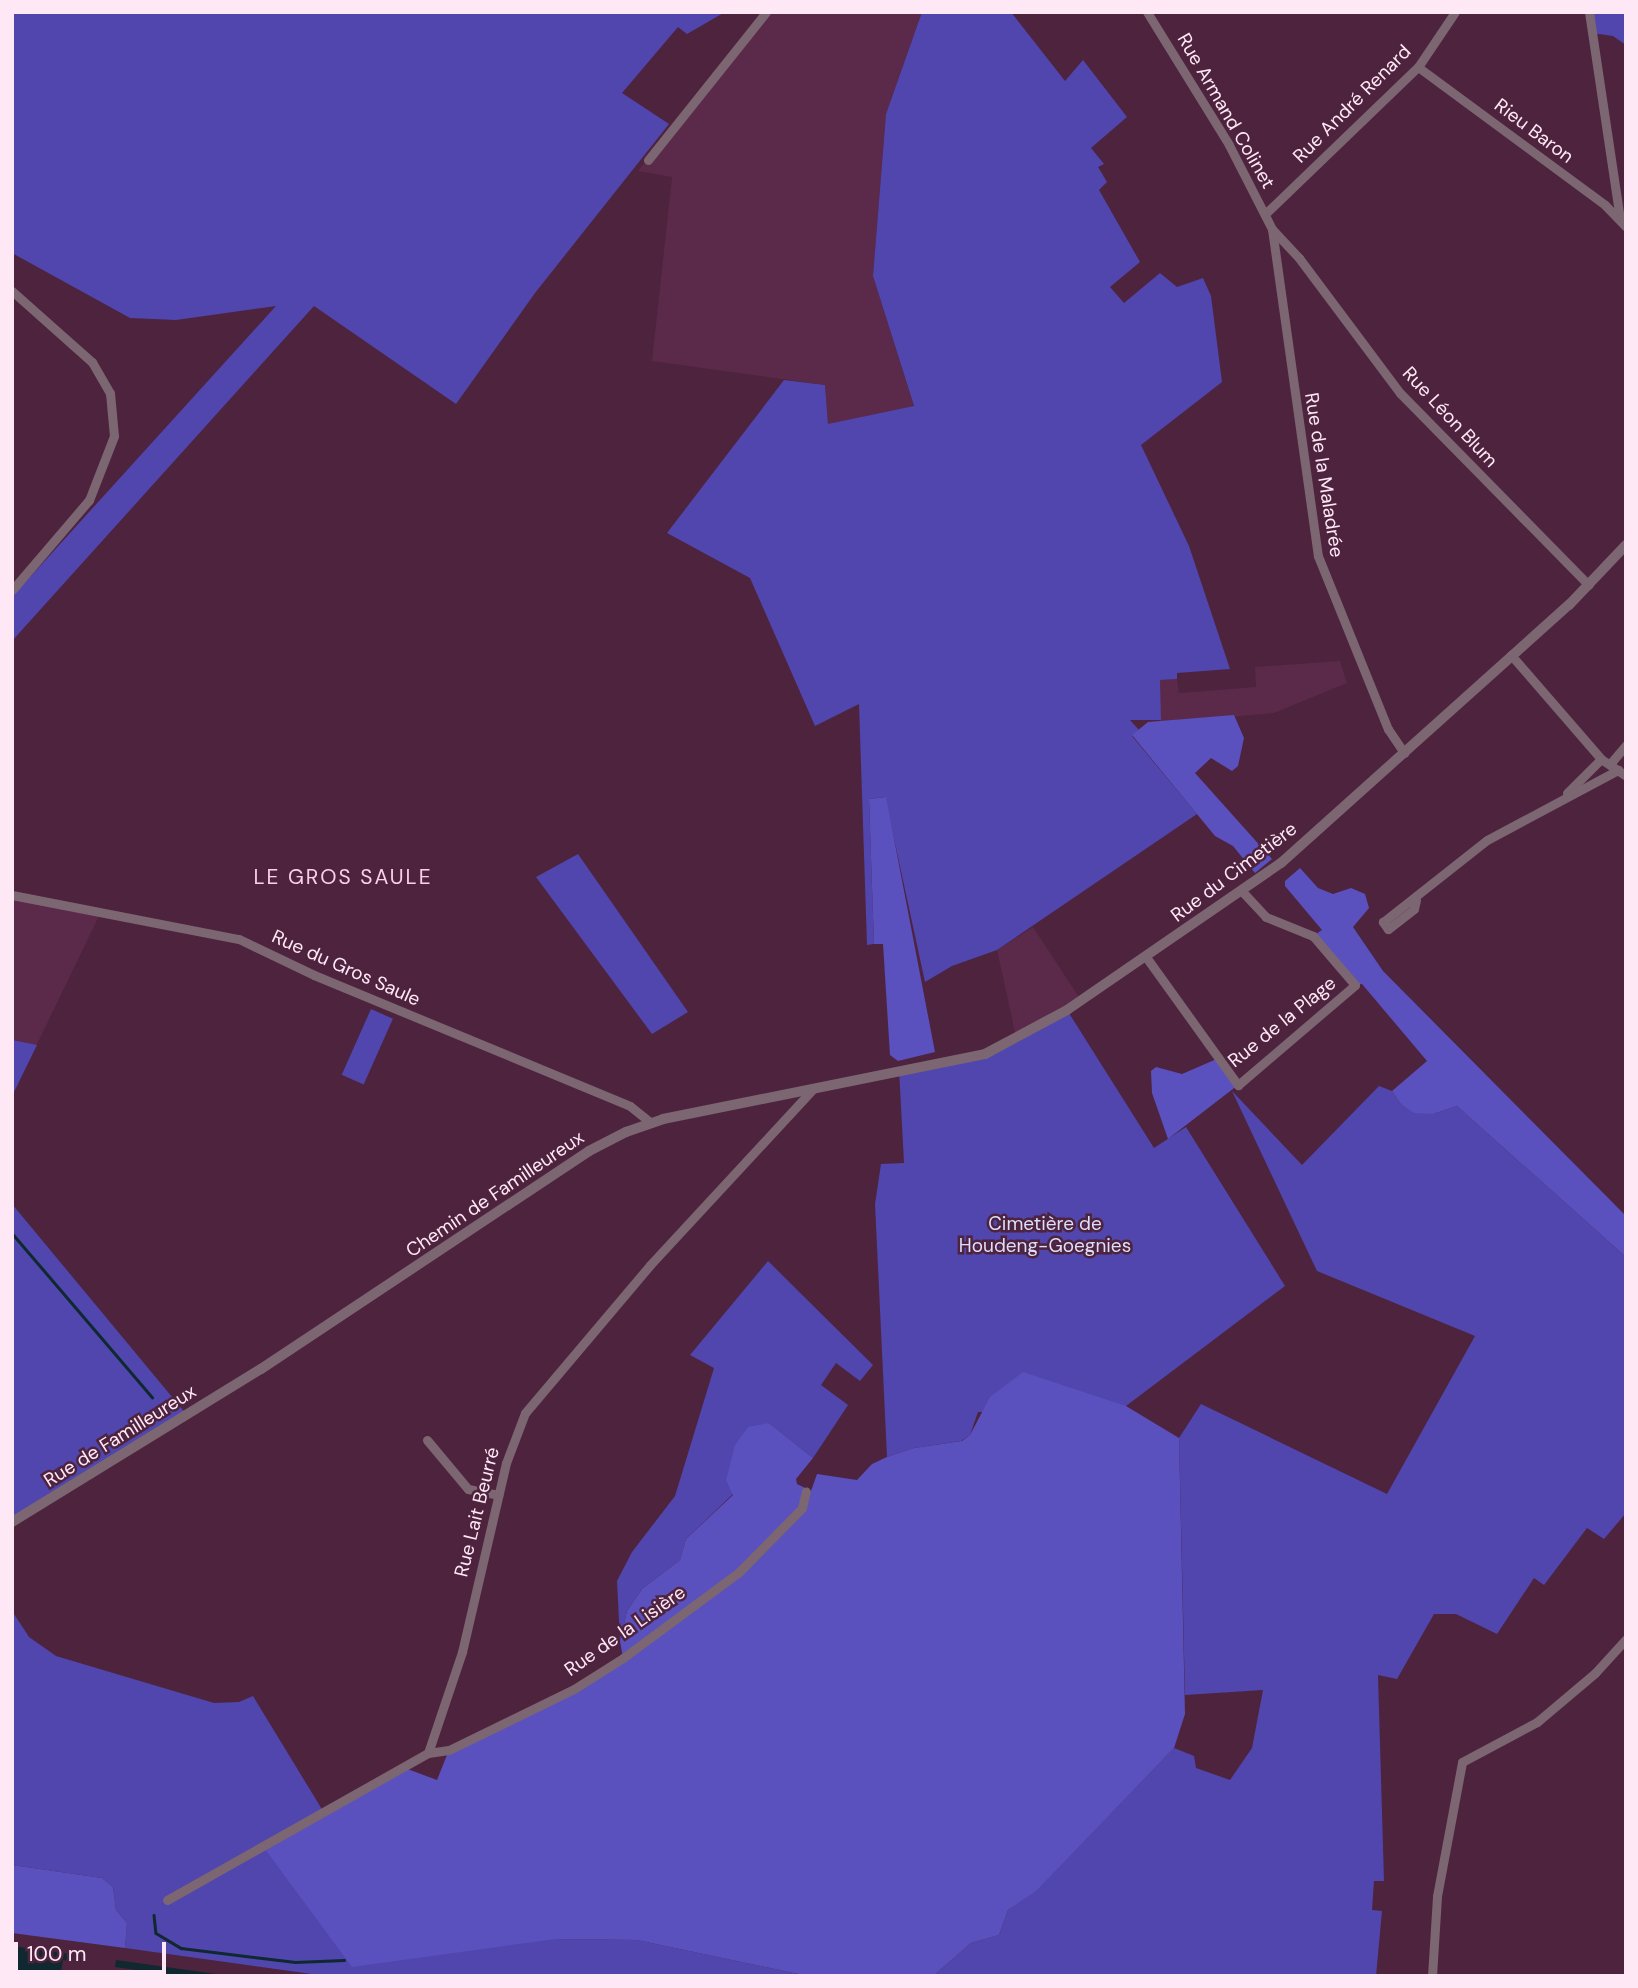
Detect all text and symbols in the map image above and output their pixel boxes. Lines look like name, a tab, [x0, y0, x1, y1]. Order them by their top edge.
street label: Rue Armand Colinet	[1172, 29, 1280, 193]
street label: Rue André Renard	[1288, 40, 1416, 168]
street label: Rieu Baron	[1490, 94, 1578, 168]
street label: Rue Léon Blum	[1398, 362, 1502, 472]
street label: Rue de la Maladrée	[1300, 391, 1348, 559]
street label: Rue du Cimetière	[1167, 817, 1301, 927]
district label: LE GROS SAULE	[255, 864, 431, 890]
street label: Rue du Gros Saule	[268, 925, 424, 1011]
street label: Rue de la Plage	[1224, 972, 1340, 1072]
street label: Chemin de Familleureux	[402, 1126, 588, 1262]
park label: Cimetière de Houdeng-Goegnies	[959, 1213, 1131, 1257]
street label: Rue de Familleureux	[40, 1380, 200, 1492]
street label: Rue Lait Beurré	[450, 1445, 504, 1579]
street label: Rue de la Lisière	[560, 1581, 690, 1681]
scale bar	[18, 1928, 170, 1972]
text: 100 m	[27, 1940, 87, 1968]

